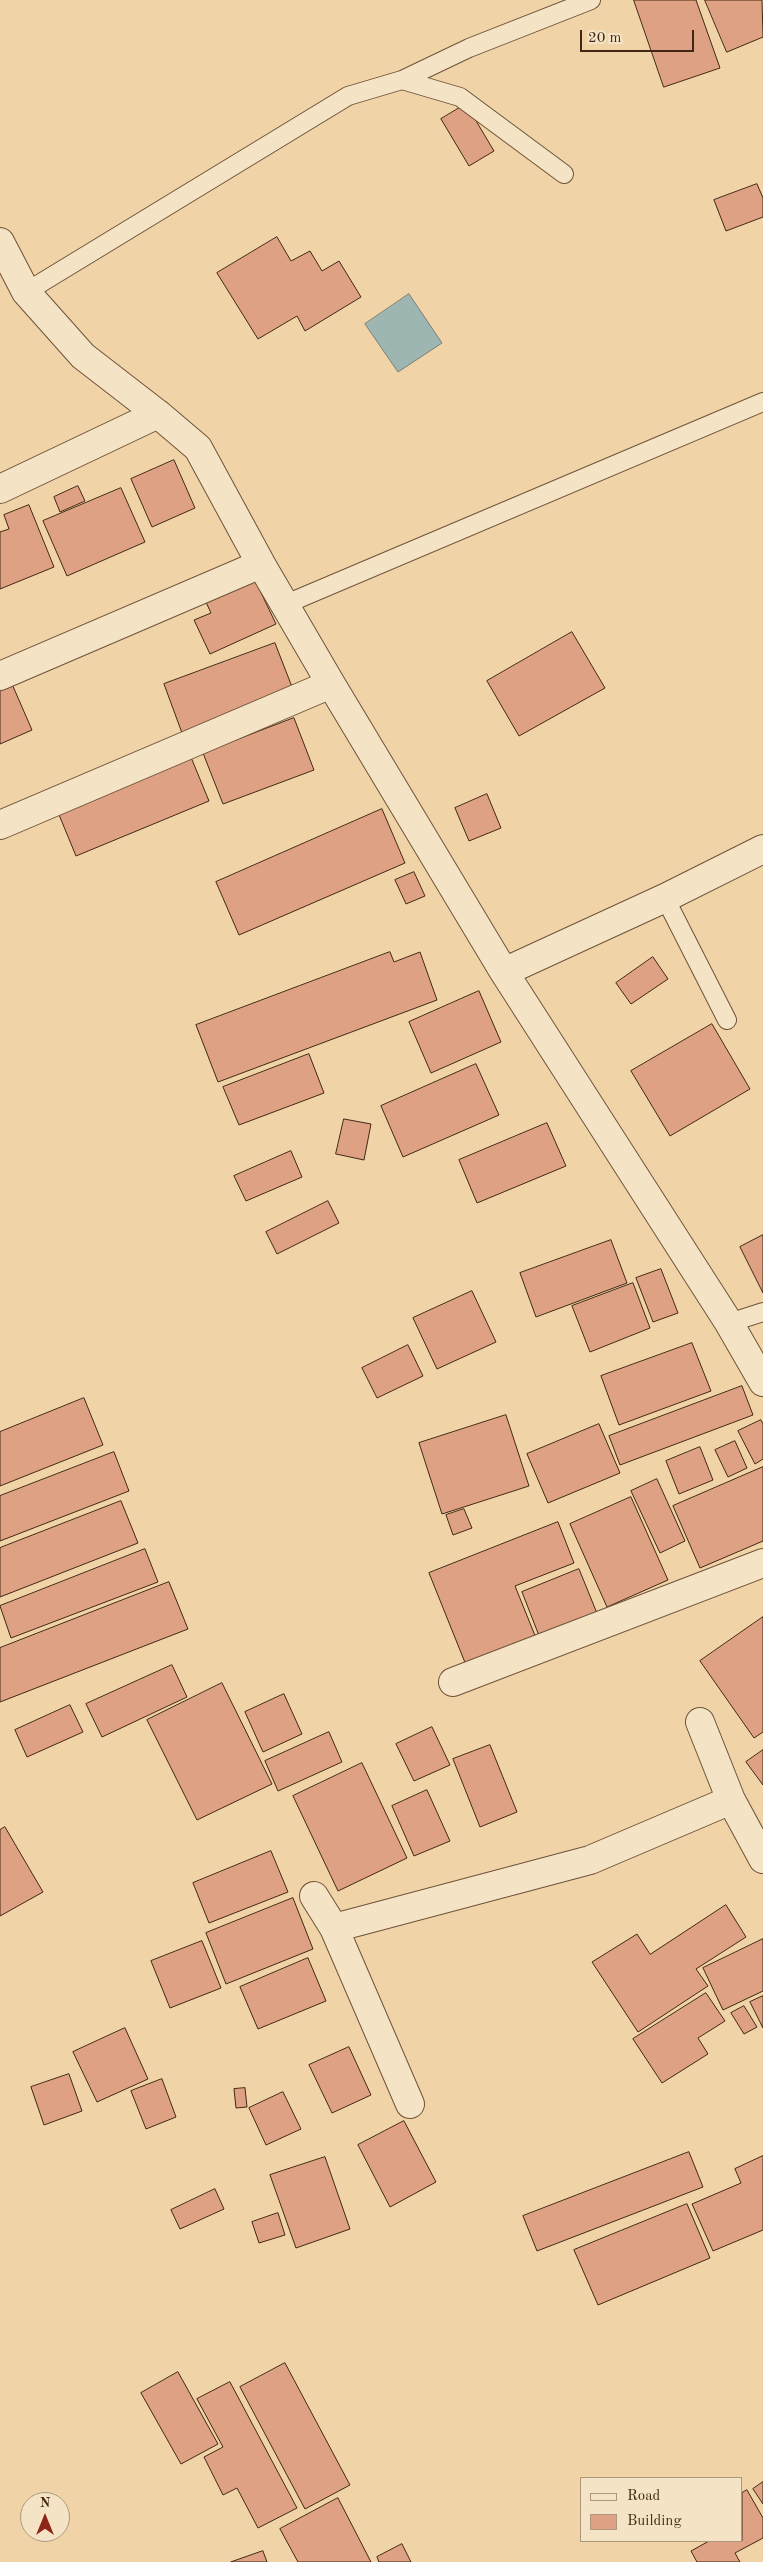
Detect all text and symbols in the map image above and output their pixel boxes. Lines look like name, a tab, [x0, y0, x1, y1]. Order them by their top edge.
scale bar	[583, 20, 697, 52]
text: 20 m	[588, 31, 622, 46]
legend	[580, 2477, 743, 2542]
text: Road	[627, 2489, 660, 2504]
north arrow	[20, 2492, 70, 2542]
text: N	[40, 2496, 50, 2510]
text: Building	[627, 2514, 682, 2529]

